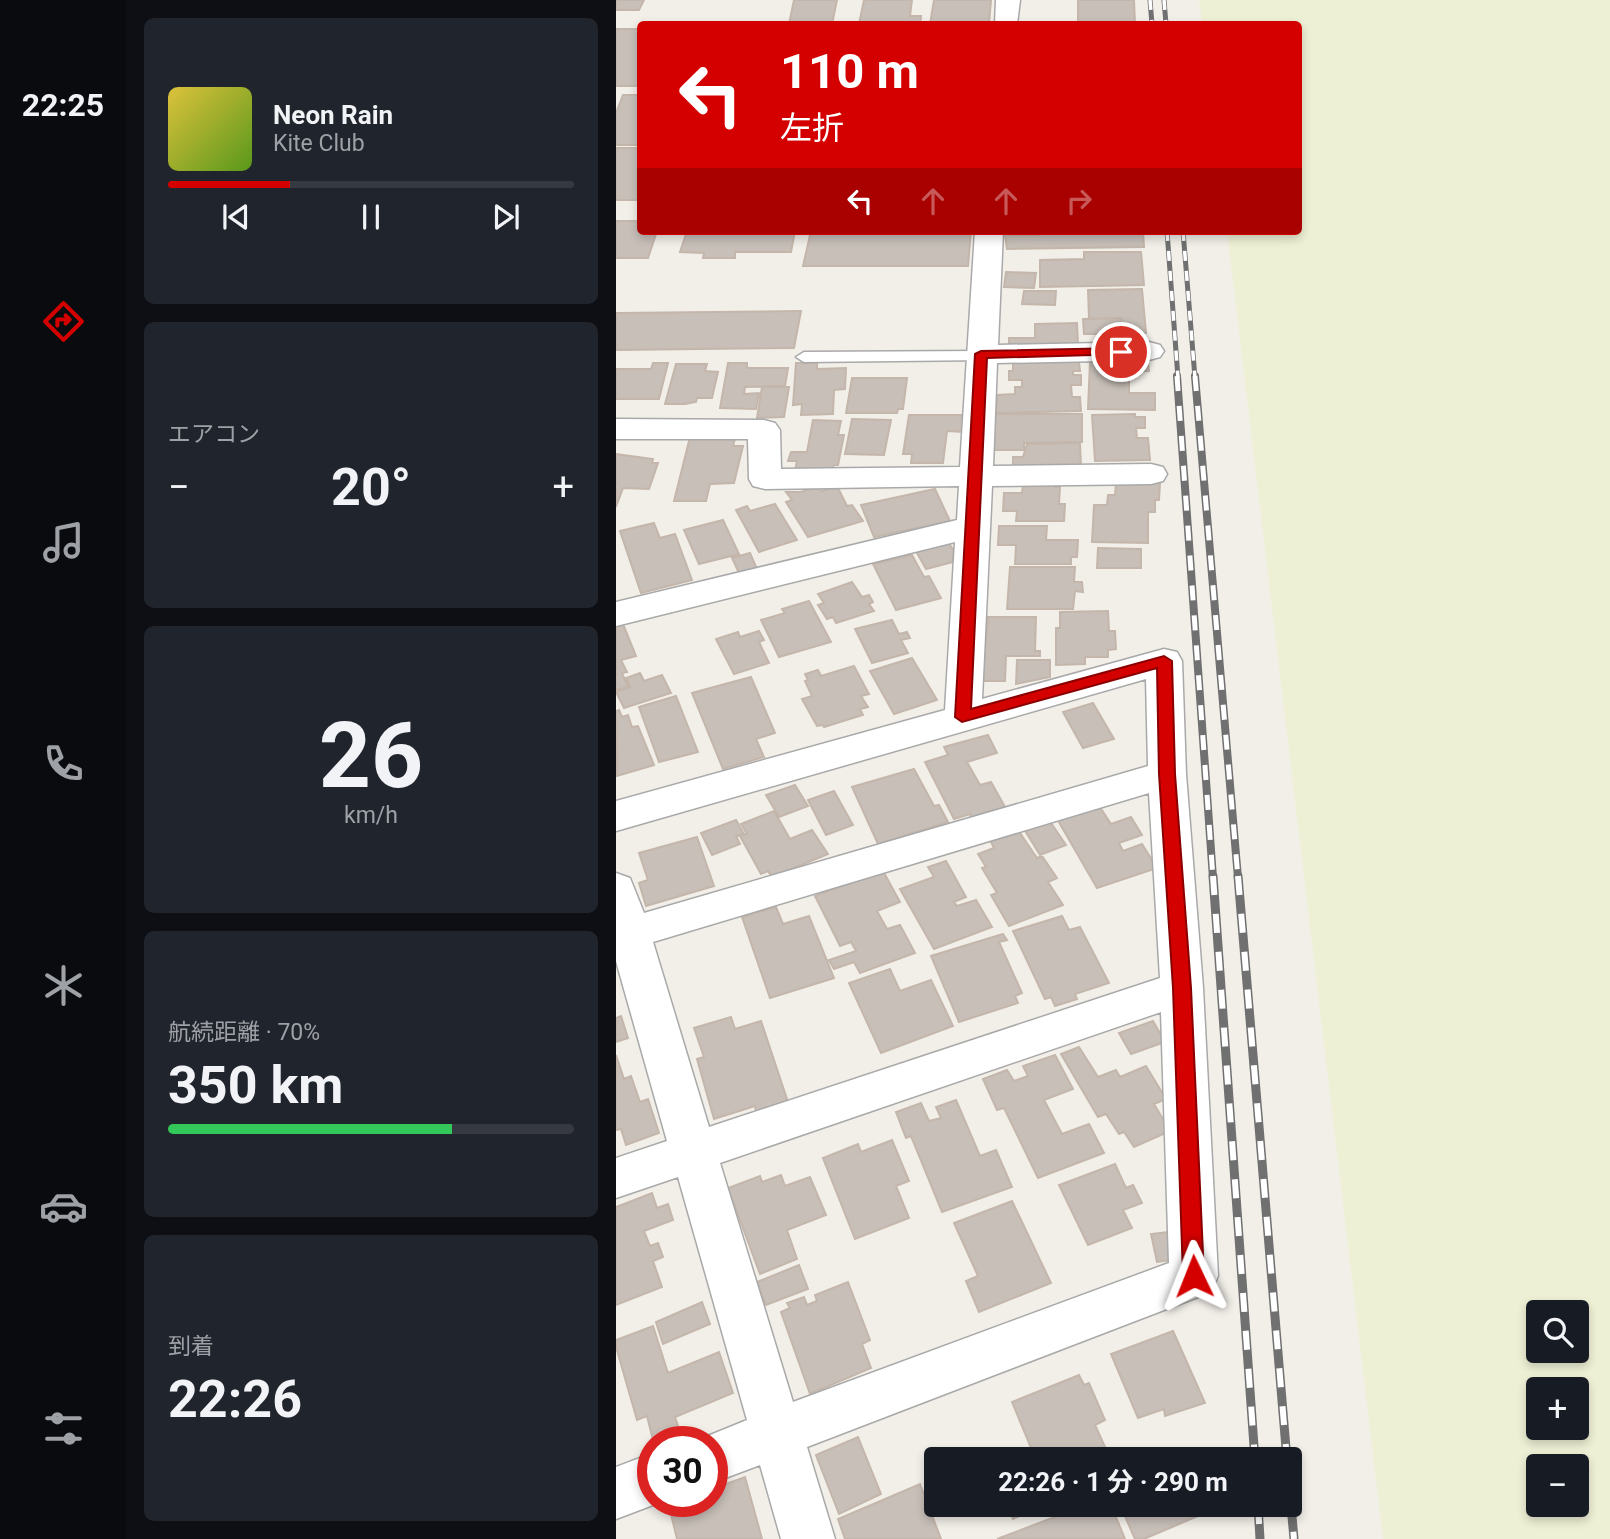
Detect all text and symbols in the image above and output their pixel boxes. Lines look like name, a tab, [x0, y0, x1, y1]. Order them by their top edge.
text: 110 m	[780, 43, 919, 100]
icon: left	[665, 49, 756, 140]
text: 22:25	[22, 86, 104, 124]
text: Neon Rain	[273, 100, 393, 130]
text: 左折	[780, 109, 844, 147]
text: Kite Club	[273, 130, 365, 157]
icon: left	[841, 182, 879, 220]
icon: ahead	[914, 182, 952, 220]
icon: ahead	[987, 182, 1025, 220]
icon: right	[1060, 182, 1098, 220]
icon: previous	[217, 198, 255, 236]
icon: pause	[352, 198, 390, 236]
icon: next	[487, 198, 525, 236]
icon: directions	[39, 297, 88, 346]
pin	[1091, 322, 1151, 382]
icon: arrive	[1102, 333, 1140, 371]
text: エアコン	[168, 421, 260, 448]
text: 20°	[331, 457, 411, 518]
text: −	[168, 465, 190, 509]
text: +	[552, 465, 574, 509]
icon: music	[39, 518, 88, 567]
text: 26	[319, 703, 423, 809]
icon: phone	[39, 739, 88, 788]
text: km/h	[344, 802, 398, 829]
icon: climate	[39, 961, 88, 1010]
text: 航続距離 · 70%	[168, 1019, 320, 1046]
text: 350 km	[168, 1055, 343, 1116]
icon: car	[39, 1182, 88, 1231]
position arrow	[1157, 1239, 1231, 1313]
map controls	[1526, 1300, 1589, 1517]
button: search	[1526, 1300, 1589, 1363]
text: 到着	[168, 1333, 214, 1360]
text: 22:26	[168, 1369, 302, 1430]
button: +	[1526, 1377, 1589, 1440]
icon: filters	[39, 1404, 88, 1453]
speed limit sign: 30	[637, 1426, 728, 1517]
button: −	[1526, 1454, 1589, 1517]
text: 22:26 · 1 分 · 290 m	[998, 1467, 1228, 1497]

